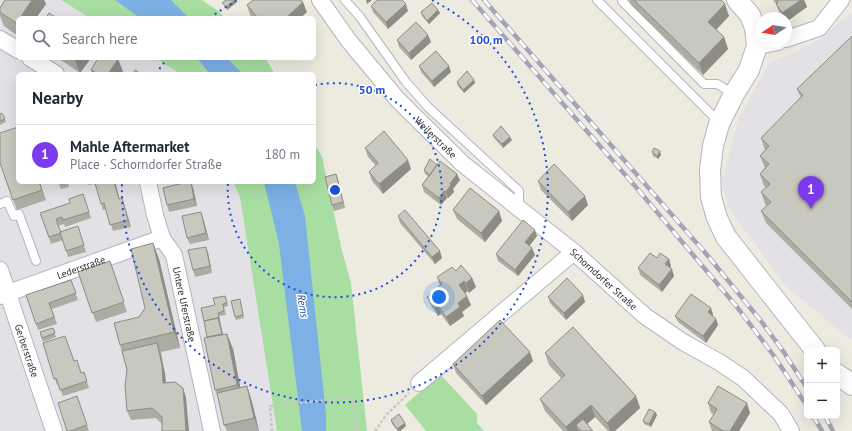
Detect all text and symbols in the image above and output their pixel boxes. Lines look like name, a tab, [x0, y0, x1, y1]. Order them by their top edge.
north arrow	[756, 12, 792, 48]
search box	[16, 16, 316, 60]
icon: search	[30, 27, 52, 49]
text: Search here	[62, 29, 138, 48]
text: 100 m	[469, 32, 503, 47]
text: 50 m	[359, 82, 385, 97]
text: Nearby	[32, 87, 83, 109]
street label: Weilerstraße	[412, 114, 459, 161]
text: Mahle Aftermarket	[70, 137, 189, 156]
text: 1	[41, 146, 49, 163]
text: 180 m	[265, 146, 300, 163]
text: Place · Schorndorfer Straße	[70, 156, 222, 173]
pin: 1	[798, 176, 824, 209]
centre of rings	[328, 183, 342, 197]
street label: Schorndorfer Straße	[567, 246, 640, 313]
street label: Lederstraße	[55, 253, 107, 282]
street label: Untere Uferstraße	[170, 266, 199, 343]
your location	[429, 287, 449, 307]
water label: Rems	[294, 293, 312, 319]
street label: Gerberstraße	[12, 322, 42, 379]
map controls	[804, 347, 840, 419]
button: +	[804, 347, 840, 383]
button: −	[804, 383, 840, 419]

